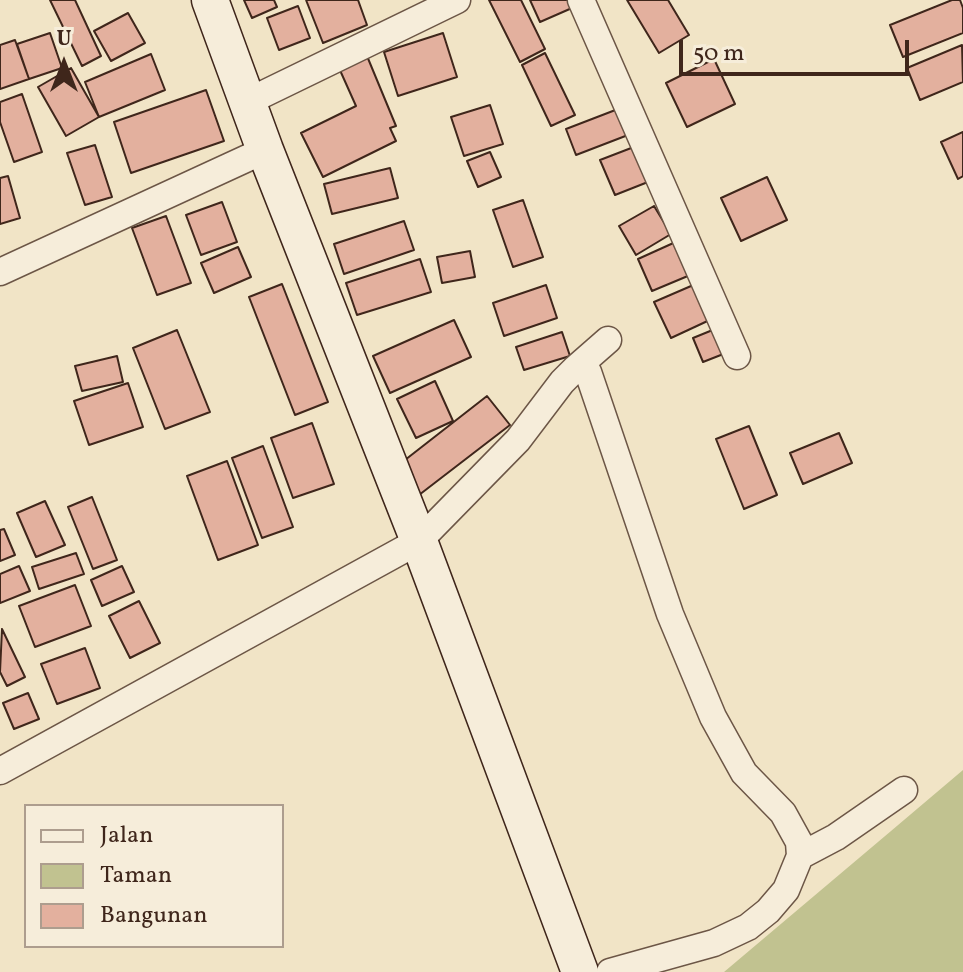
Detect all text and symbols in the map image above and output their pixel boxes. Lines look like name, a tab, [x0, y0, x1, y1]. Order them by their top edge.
north arrow	[24, 24, 104, 104]
text: U	[56, 24, 72, 55]
scale bar	[683, 24, 913, 74]
text: 50 m	[693, 37, 745, 71]
legend	[24, 804, 284, 948]
text: Jalan	[100, 819, 153, 853]
text: Taman	[100, 859, 172, 893]
text: Bangunan	[100, 899, 208, 933]

